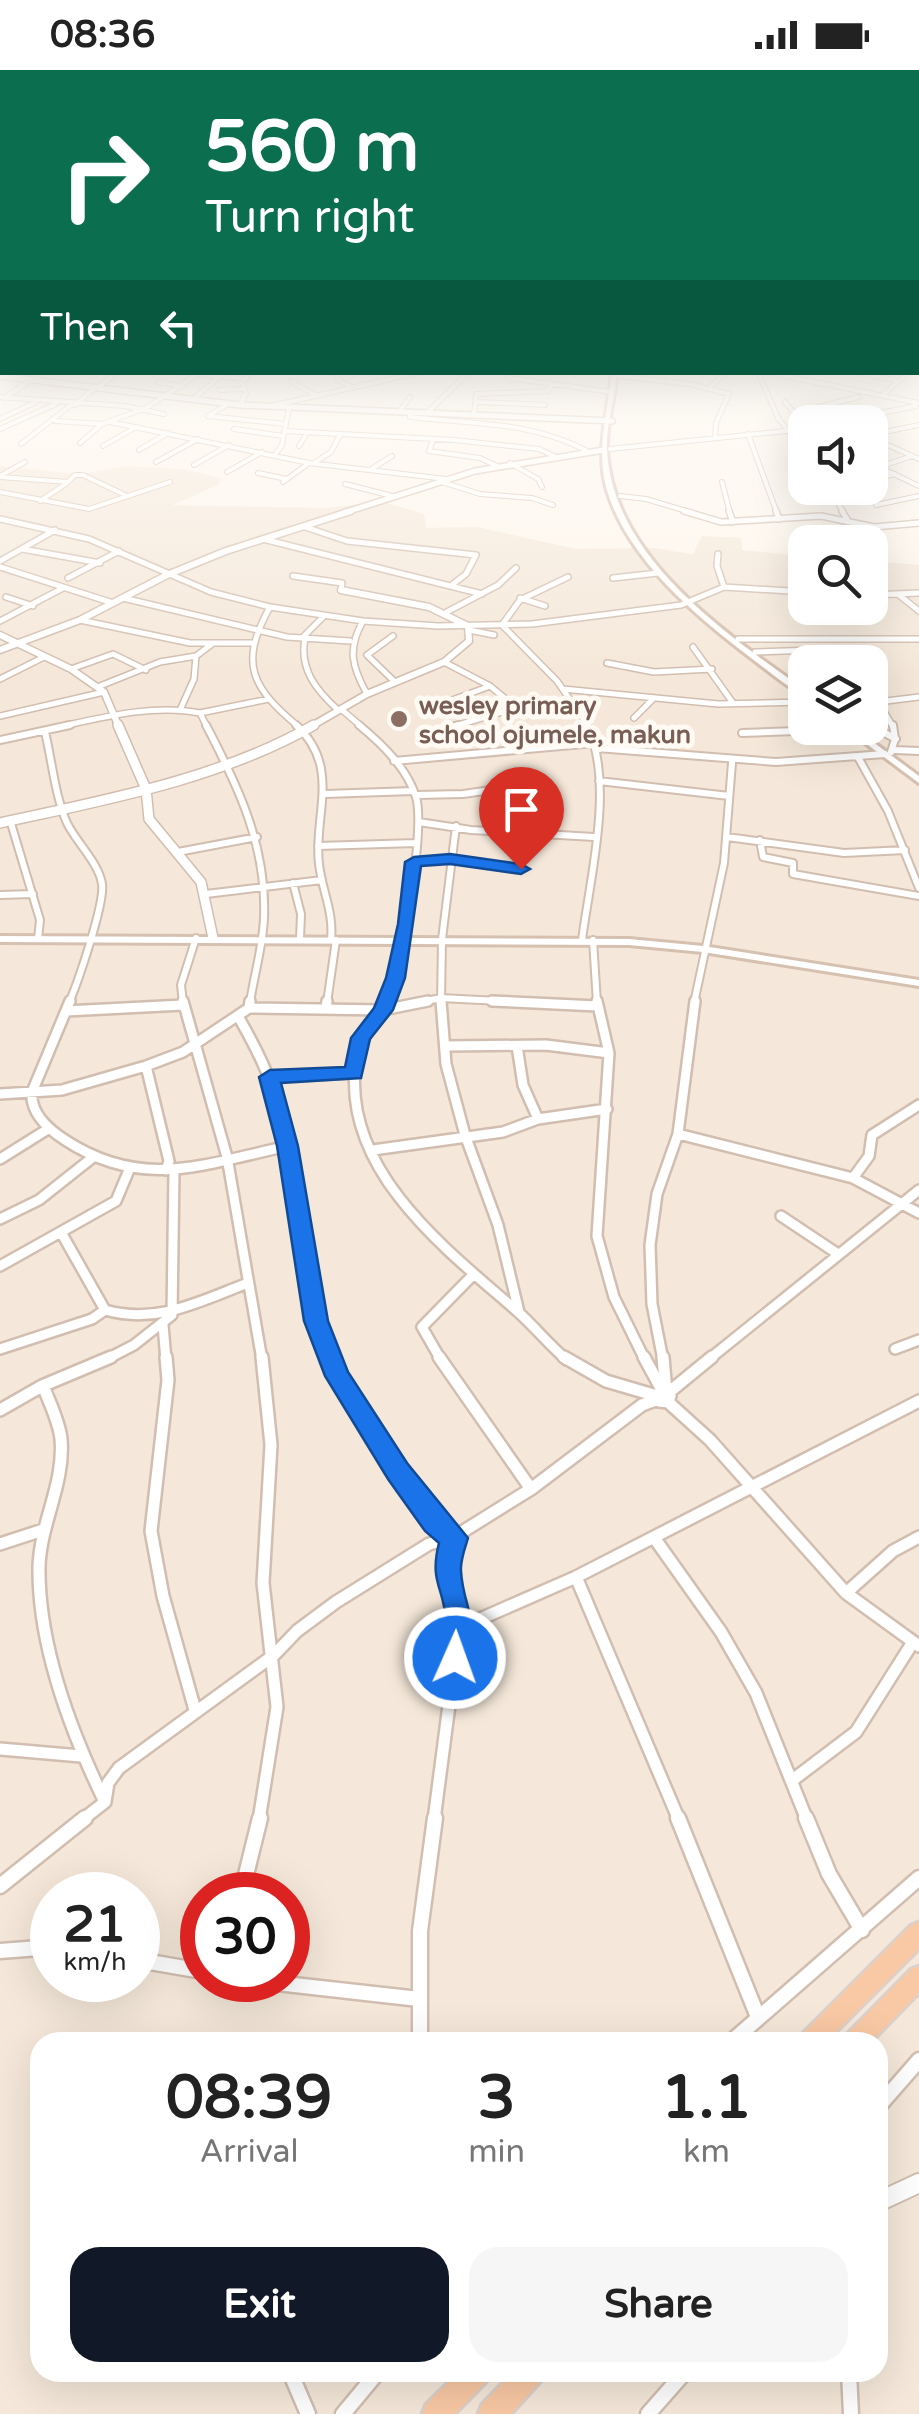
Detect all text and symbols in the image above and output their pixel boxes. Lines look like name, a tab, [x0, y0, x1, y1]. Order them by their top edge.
text: 08:36	[50, 12, 155, 58]
text: 560 m	[205, 106, 419, 190]
icon: right	[40, 110, 170, 240]
text: Turn right	[205, 191, 414, 245]
icon: left	[151, 300, 206, 355]
text: Then	[40, 305, 131, 351]
map controls	[788, 405, 888, 745]
button: sound	[788, 405, 888, 505]
button: search	[788, 525, 888, 625]
button: layers	[788, 645, 888, 745]
place label: wesley primary school ojumele, makun	[419, 691, 691, 750]
marker: wesley primary school ojumele, makun	[388, 708, 410, 730]
pin	[479, 767, 564, 870]
icon: arrive	[494, 782, 549, 837]
position arrow	[403, 1606, 507, 1710]
speed limit sign: 30	[180, 1872, 310, 2002]
text: 21	[64, 1895, 126, 1955]
text: km/h	[64, 1947, 126, 1977]
text: 08:39	[166, 2062, 332, 2134]
text: 3	[478, 2062, 516, 2134]
text: 1.1	[661, 2062, 752, 2134]
text: Arrival	[200, 2133, 299, 2171]
text: min	[468, 2133, 525, 2171]
text: km	[683, 2133, 730, 2171]
button: Exit	[70, 2247, 449, 2362]
button: Share	[469, 2247, 848, 2362]

